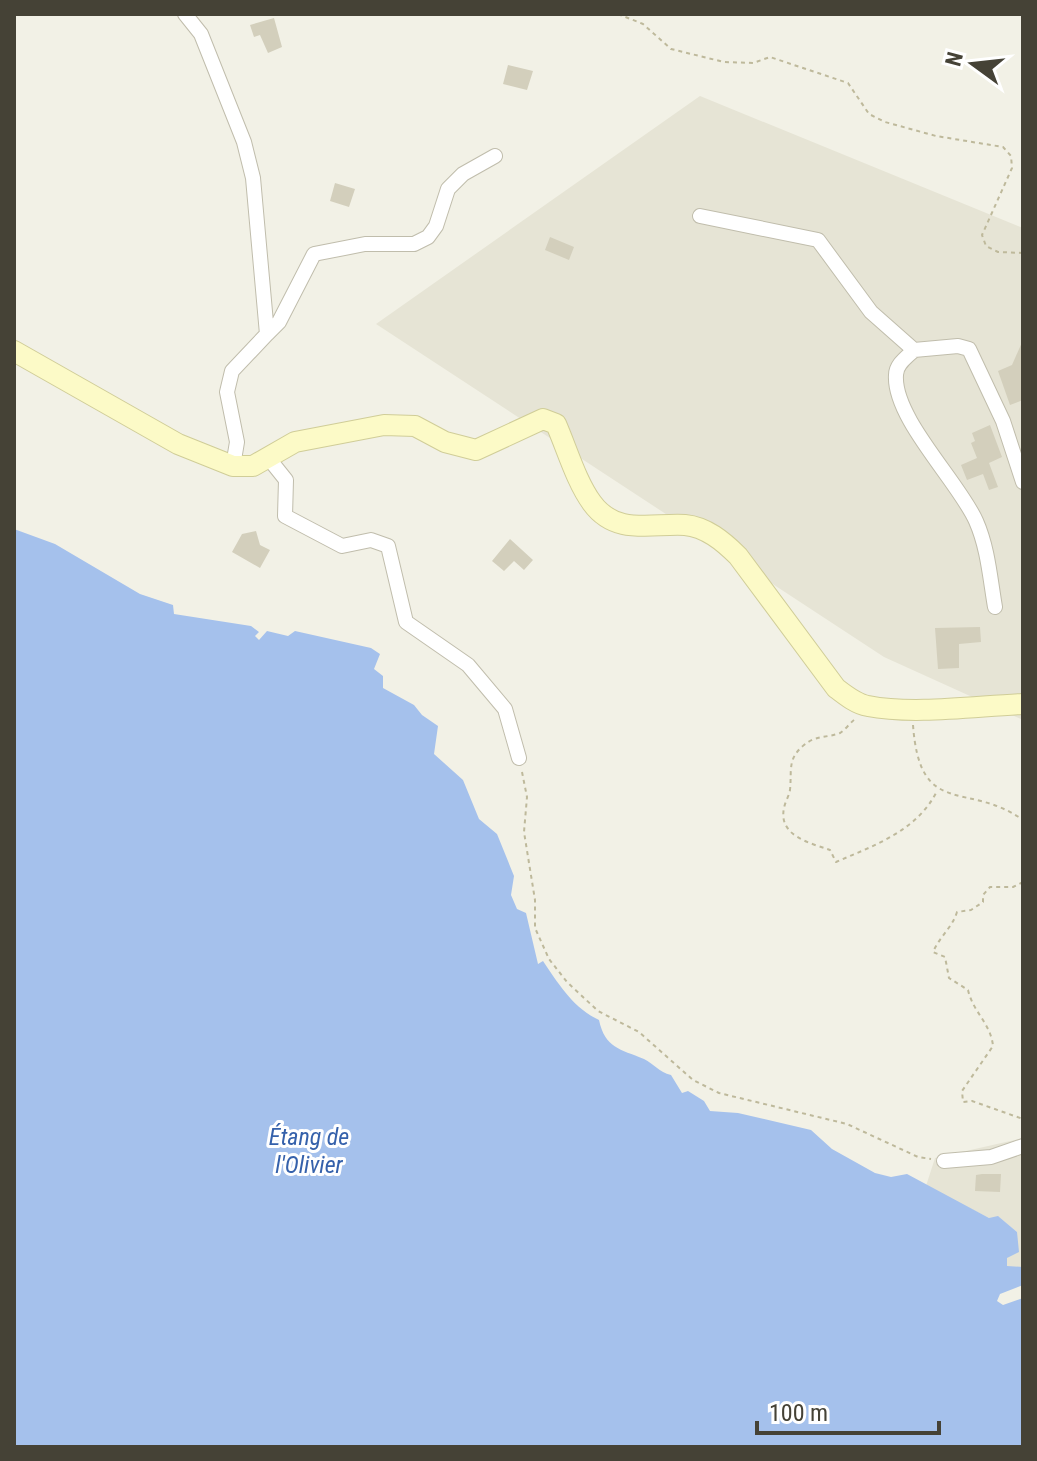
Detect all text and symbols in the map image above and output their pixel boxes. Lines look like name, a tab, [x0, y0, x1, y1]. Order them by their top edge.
north arrow	[933, 24, 1013, 104]
text: N	[940, 49, 968, 69]
water label: Étang de l'Olivier	[269, 1123, 349, 1179]
scale bar	[757, 1385, 939, 1435]
text: 100 m	[769, 1399, 828, 1427]

